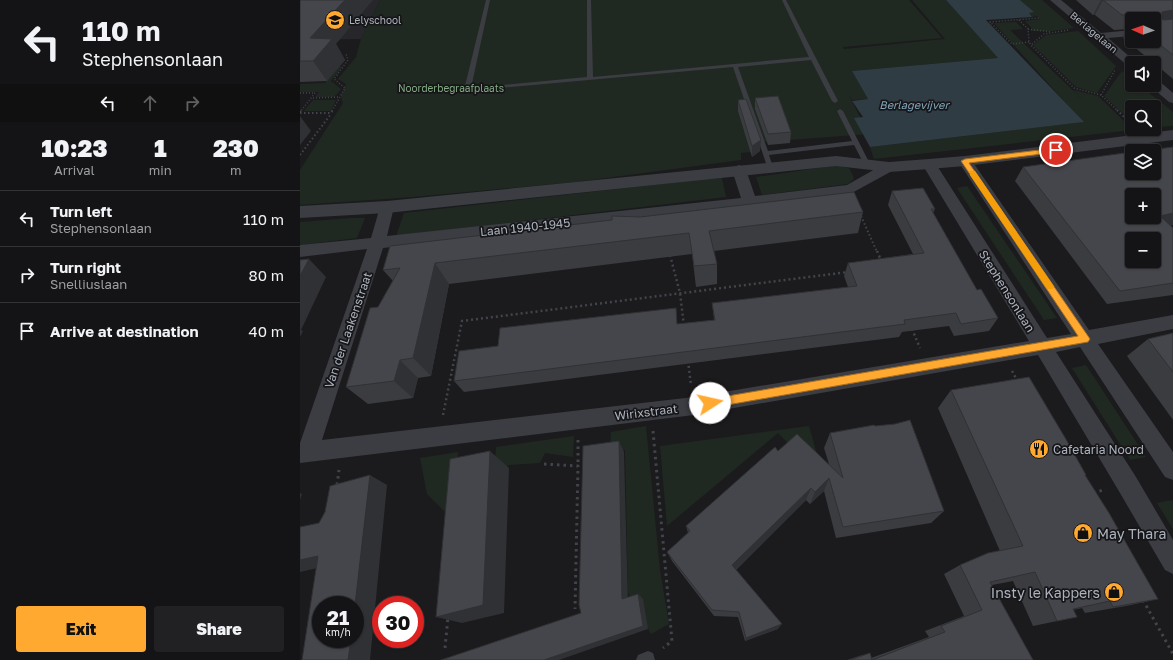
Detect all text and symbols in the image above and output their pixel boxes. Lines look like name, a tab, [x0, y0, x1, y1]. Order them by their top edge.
school or university icon: Lelyschool	[324, 9, 346, 31]
street label: Berlagelaan	[1068, 9, 1120, 55]
north arrow	[1125, 12, 1161, 48]
map controls	[1125, 12, 1161, 268]
text: 110 m	[82, 14, 161, 47]
place label: Lelyschool	[349, 14, 401, 26]
icon: left	[16, 16, 68, 68]
text: Stephensonlaan	[82, 48, 223, 70]
button: sound	[1125, 56, 1161, 92]
park label: Noorderbegraafplaats	[398, 82, 504, 94]
icon: left	[97, 92, 119, 114]
icon: ahead	[139, 92, 161, 114]
icon: right	[181, 92, 203, 114]
water label: Berlagevijver	[879, 98, 950, 112]
button: search	[1125, 100, 1161, 136]
text: 10:23	[41, 133, 108, 162]
text: 1	[154, 133, 167, 162]
text: 230	[213, 133, 259, 162]
pin	[1039, 133, 1073, 167]
icon: arrive	[1045, 139, 1067, 161]
button: layers	[1125, 144, 1161, 180]
text: Arrival	[54, 162, 95, 178]
text: min	[149, 162, 172, 178]
text: m	[230, 162, 242, 178]
button: +	[1125, 188, 1161, 224]
text: Turn left	[50, 202, 112, 220]
icon: left	[16, 208, 38, 230]
text: 110 m	[243, 210, 284, 228]
street label: Laan 1940-1945	[479, 215, 571, 239]
text: Stephensonlaan	[50, 220, 152, 236]
button: −	[1125, 232, 1161, 268]
street label: Stephensonlaan	[976, 247, 1038, 335]
text: Turn right	[50, 258, 121, 276]
icon: right	[16, 264, 38, 286]
text: 80 m	[249, 266, 284, 284]
street label: Van der Laakenstraat	[321, 270, 375, 390]
text: Snelliuslaan	[50, 276, 127, 292]
icon: arrive	[16, 320, 38, 342]
text: Arrive at destination	[50, 322, 199, 340]
text: 40 m	[249, 322, 284, 340]
position arrow	[689, 382, 731, 424]
street label: Wirixstraat	[614, 401, 678, 423]
restaurant icon: Cafetaria Noord	[1028, 438, 1050, 460]
place label: Cafetaria Noord	[1053, 442, 1144, 457]
shop icon: May Thara	[1072, 522, 1094, 544]
place label: May Thara	[1097, 525, 1166, 542]
shop icon: Insty le Kappers	[1103, 581, 1125, 603]
place label: Insty le Kappers	[991, 584, 1100, 601]
speed limit sign: 30	[372, 596, 424, 648]
text: 21	[327, 605, 349, 629]
button: Exit	[16, 606, 146, 652]
button: Share	[154, 606, 284, 652]
text: km/h	[325, 626, 351, 638]

